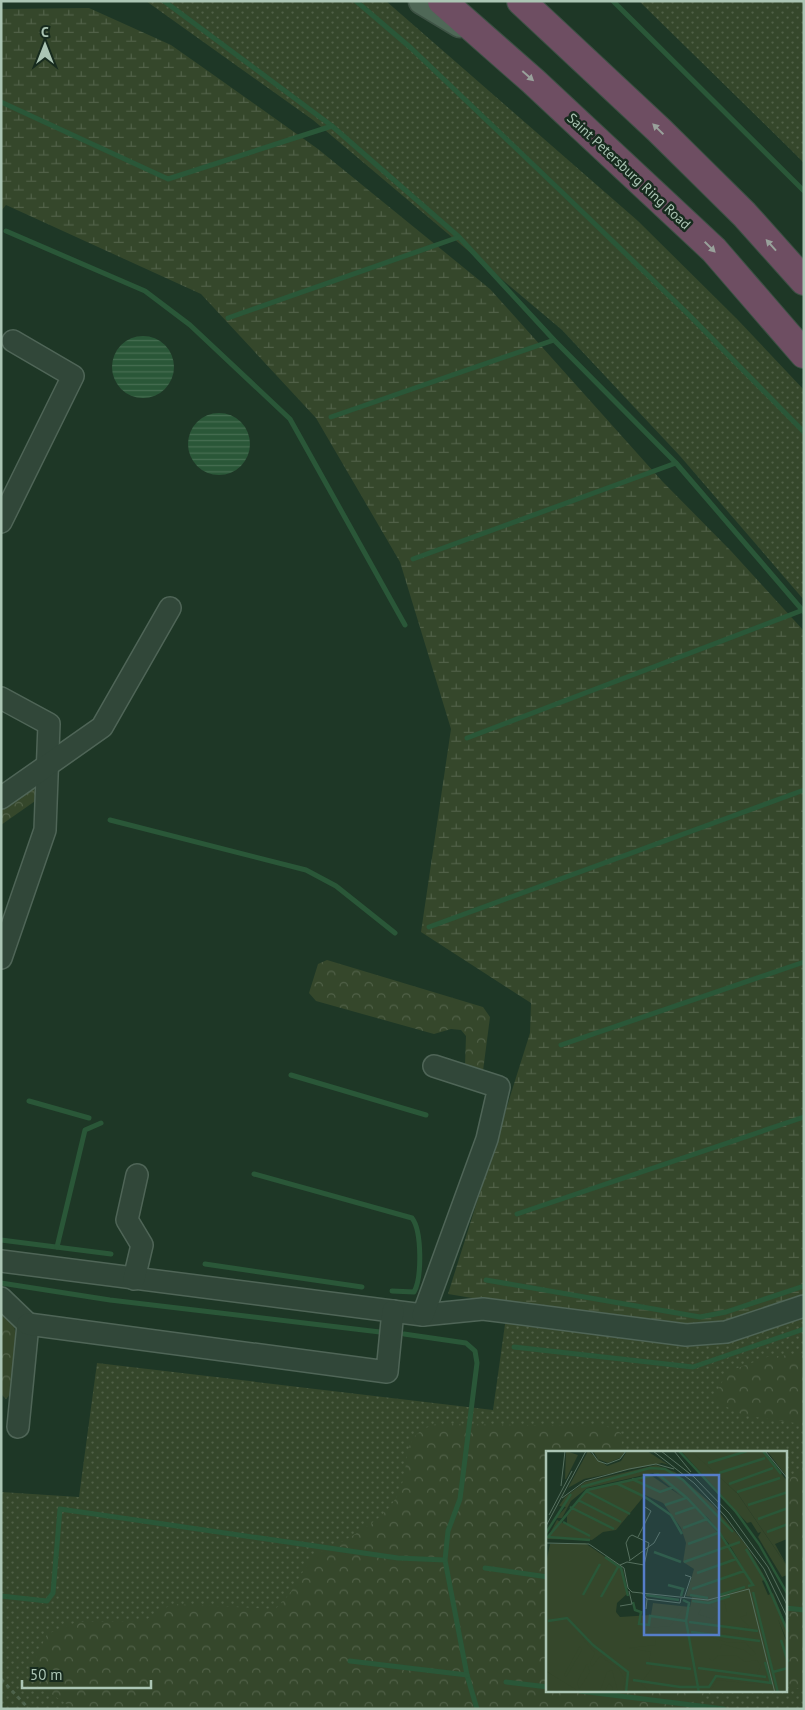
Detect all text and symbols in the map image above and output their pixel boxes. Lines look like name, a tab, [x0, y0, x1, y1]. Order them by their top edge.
north arrow	[20, 20, 70, 70]
text: С	[41, 23, 49, 41]
one-way arrow	[521, 70, 533, 82]
street label: Saint Petersburg Ring Road	[563, 109, 695, 233]
one-way arrow	[652, 123, 664, 135]
one-way arrow	[766, 238, 777, 251]
one-way arrow	[704, 241, 716, 253]
inset map	[546, 1451, 788, 1692]
scale bar	[22, 1658, 151, 1690]
text: 50 m	[30, 1665, 63, 1684]

